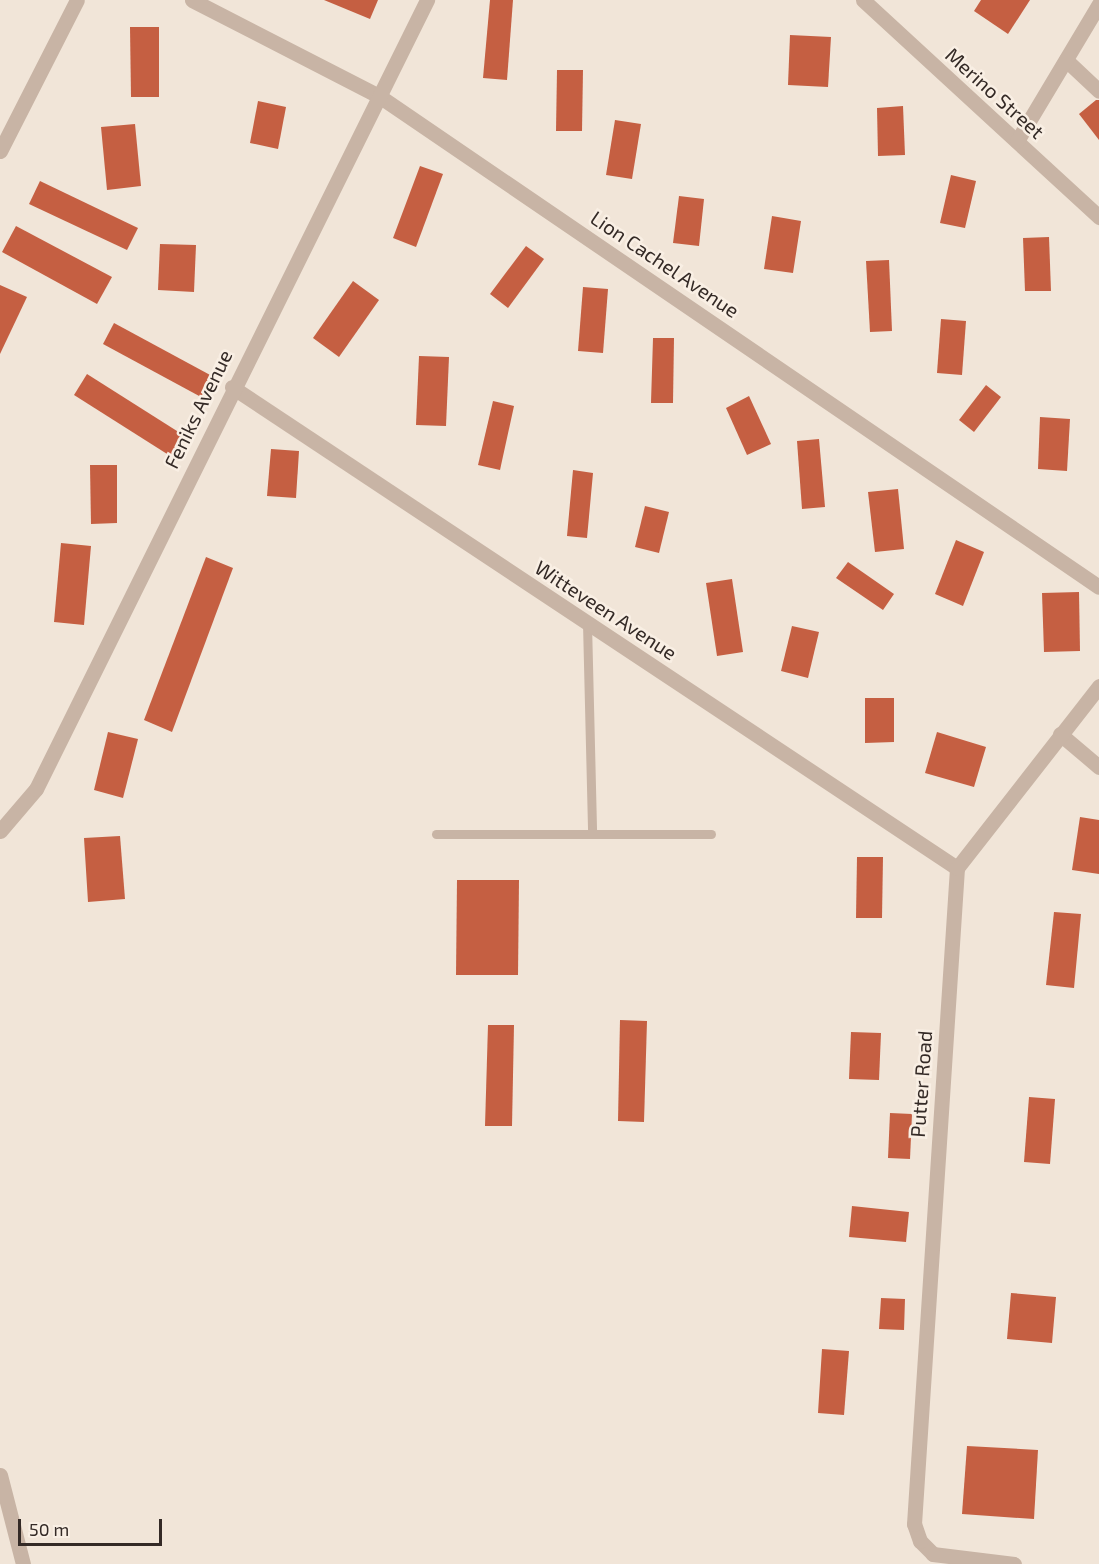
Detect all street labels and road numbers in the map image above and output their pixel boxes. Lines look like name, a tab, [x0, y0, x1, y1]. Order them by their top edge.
street label: Merino Street	[941, 43, 1049, 143]
street label: Lion Cachel Avenue	[586, 205, 744, 323]
street label: Feniks Avenue	[159, 345, 237, 473]
street label: Witteveen Avenue	[530, 555, 682, 665]
street label: Putter Road	[905, 1029, 937, 1139]

